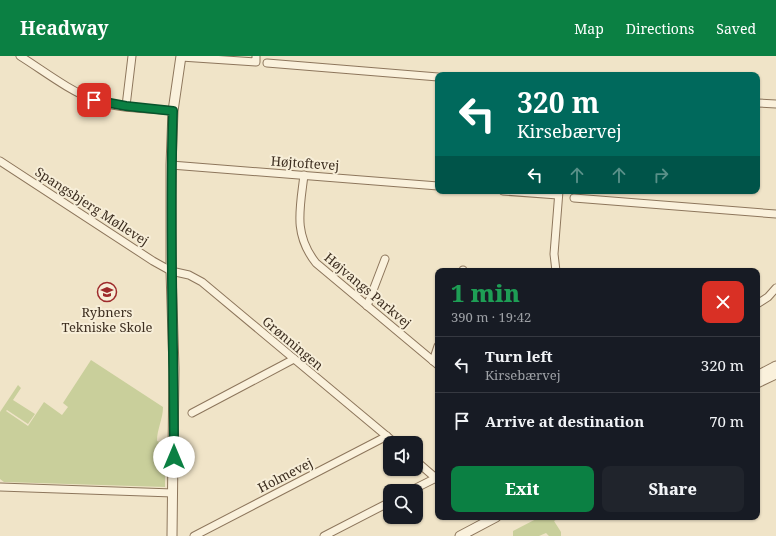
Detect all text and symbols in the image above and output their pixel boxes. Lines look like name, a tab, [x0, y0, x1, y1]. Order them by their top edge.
text: Headway	[20, 15, 108, 41]
text: Map	[574, 19, 604, 38]
text: Directions	[626, 19, 694, 38]
text: Saved	[716, 19, 756, 38]
pin	[77, 83, 111, 117]
text: 320 m	[517, 83, 599, 121]
icon: left	[451, 88, 503, 140]
icon: arrive	[83, 89, 105, 111]
text: Kirsebærvej	[517, 119, 622, 143]
street label: Højtoftevej	[270, 152, 340, 174]
street label: Spangsbjerg Møllevej	[32, 162, 152, 250]
icon: left	[524, 164, 546, 186]
icon: ahead	[566, 164, 588, 186]
icon: ahead	[608, 164, 630, 186]
icon: right	[650, 164, 672, 186]
street label: Højvangs Parkvej	[321, 248, 415, 332]
text: 1 min	[451, 276, 520, 309]
school or university icon: Rybners Tekniske Skole	[96, 281, 118, 303]
button: close	[702, 281, 744, 323]
place label: Rybners Tekniske Skole	[62, 303, 152, 336]
text: 390 m · 19:42	[451, 308, 531, 326]
street label: Grønningen	[259, 312, 328, 374]
text: Turn left	[485, 346, 553, 366]
icon: left	[451, 354, 473, 376]
text: 320 m	[701, 355, 744, 375]
text: Kirsebærvej	[485, 366, 561, 384]
icon: arrive	[451, 410, 473, 432]
text: Arrive at destination	[485, 411, 644, 431]
text: 70 m	[709, 411, 744, 431]
position arrow	[153, 436, 195, 478]
map controls	[383, 436, 423, 524]
button: sound	[383, 436, 423, 476]
street label: Holmevej	[254, 453, 316, 497]
button: Exit	[451, 466, 594, 512]
button: Share	[602, 466, 744, 512]
button: search	[383, 484, 423, 524]

